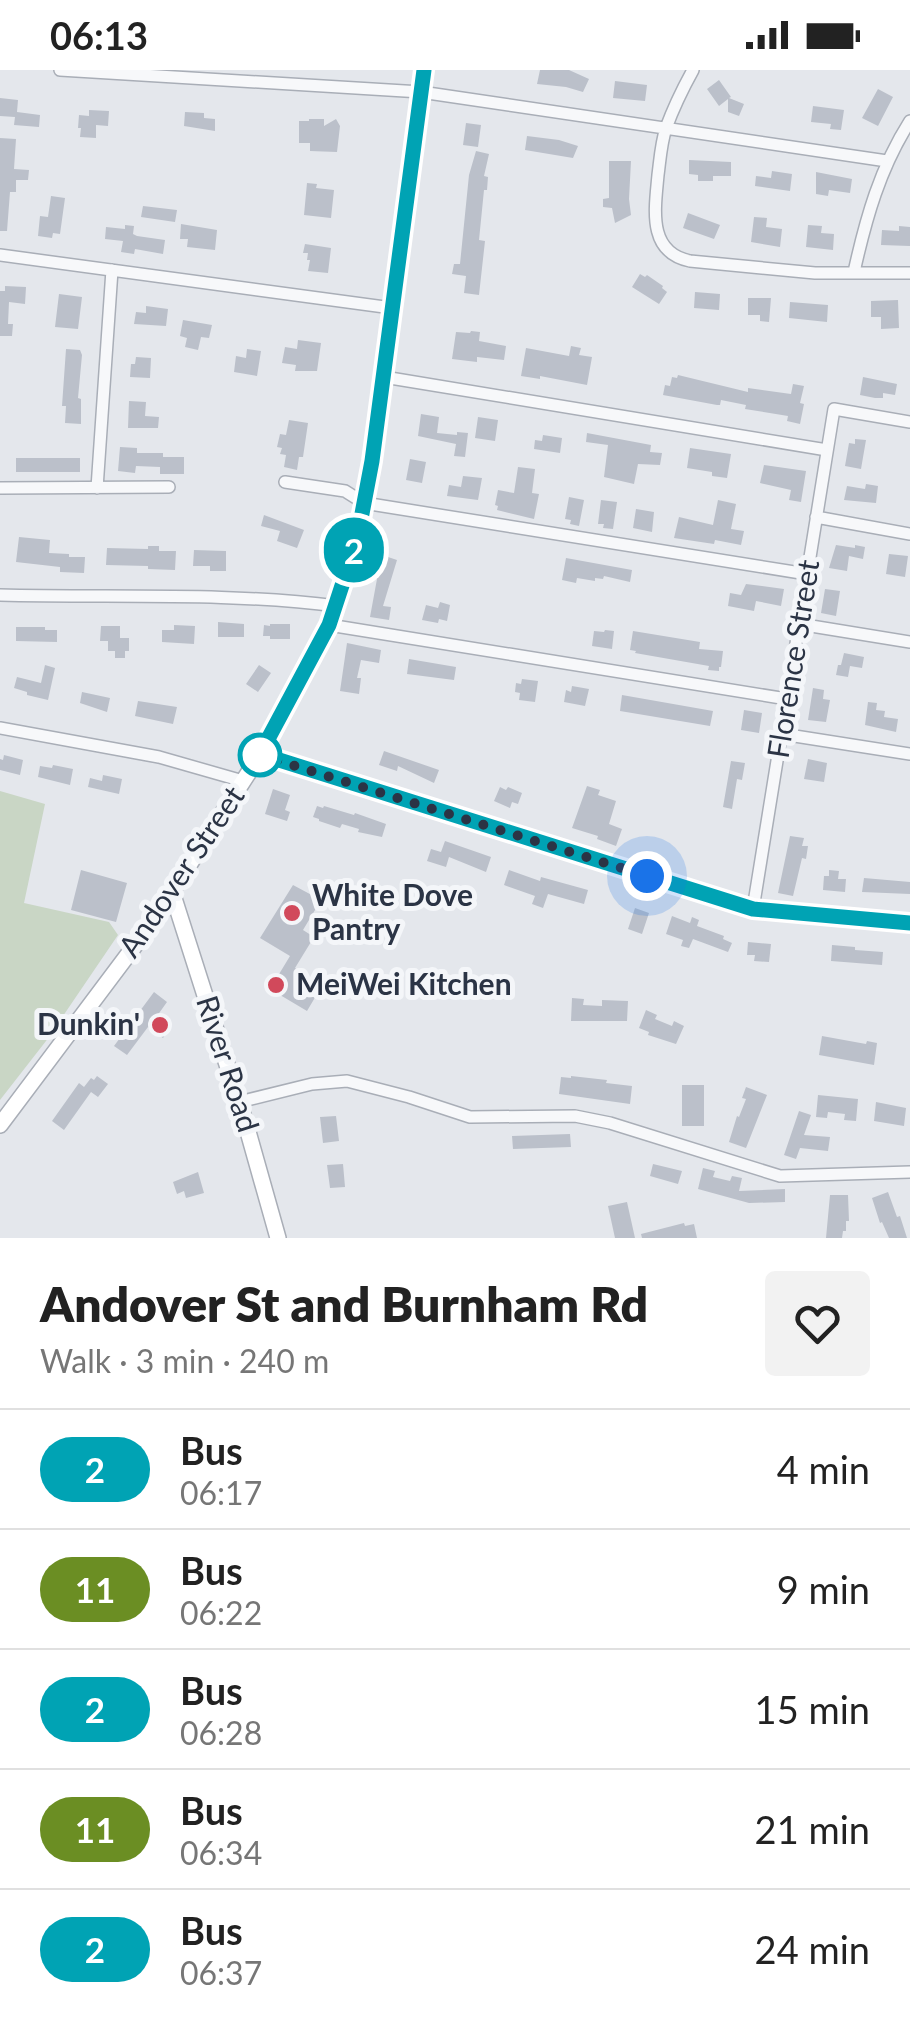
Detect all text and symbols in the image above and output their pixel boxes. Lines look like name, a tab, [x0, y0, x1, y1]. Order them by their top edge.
text: 06:13	[50, 12, 148, 58]
line badge: 2	[322, 518, 386, 582]
text: 2	[344, 529, 364, 571]
street label: Florence Street	[759, 557, 826, 760]
unlabelled marker	[239, 734, 281, 776]
street label: Andover Street	[110, 778, 251, 963]
your location	[622, 851, 672, 901]
place label: White Dove Pantry	[312, 876, 473, 946]
marker: White Dove Pantry	[281, 902, 303, 924]
place label: MeiWei Kitchen	[296, 965, 512, 1001]
marker: MeiWei Kitchen	[265, 974, 287, 996]
street label: River Road	[190, 991, 268, 1136]
place label: Dunkin'	[37, 1005, 140, 1041]
marker: Dunkin'	[149, 1014, 171, 1036]
button: heart	[765, 1271, 870, 1376]
text: Andover St and Burnham Rd	[40, 1275, 648, 1332]
text: Walk · 3 min · 240 m	[40, 1341, 329, 1380]
text: Bus	[180, 1427, 243, 1473]
text: 4 min	[777, 1446, 870, 1492]
text: 2	[85, 1448, 105, 1490]
text: 06:17	[180, 1473, 262, 1512]
text: Bus	[180, 1547, 243, 1593]
text: 9 min	[777, 1566, 870, 1612]
text: 11	[75, 1568, 115, 1610]
text: 06:22	[180, 1593, 262, 1632]
text: Bus	[180, 1667, 243, 1713]
text: 15 min	[755, 1686, 870, 1732]
text: 2	[85, 1688, 105, 1730]
text: 06:28	[180, 1713, 262, 1752]
text: Bus	[180, 1787, 243, 1833]
text: 21 min	[755, 1806, 870, 1852]
text: 11	[75, 1808, 115, 1850]
text: 06:34	[180, 1833, 262, 1872]
text: Bus	[180, 1907, 243, 1953]
text: 24 min	[755, 1926, 870, 1972]
text: 2	[85, 1928, 105, 1970]
text: 06:37	[180, 1953, 262, 1992]

